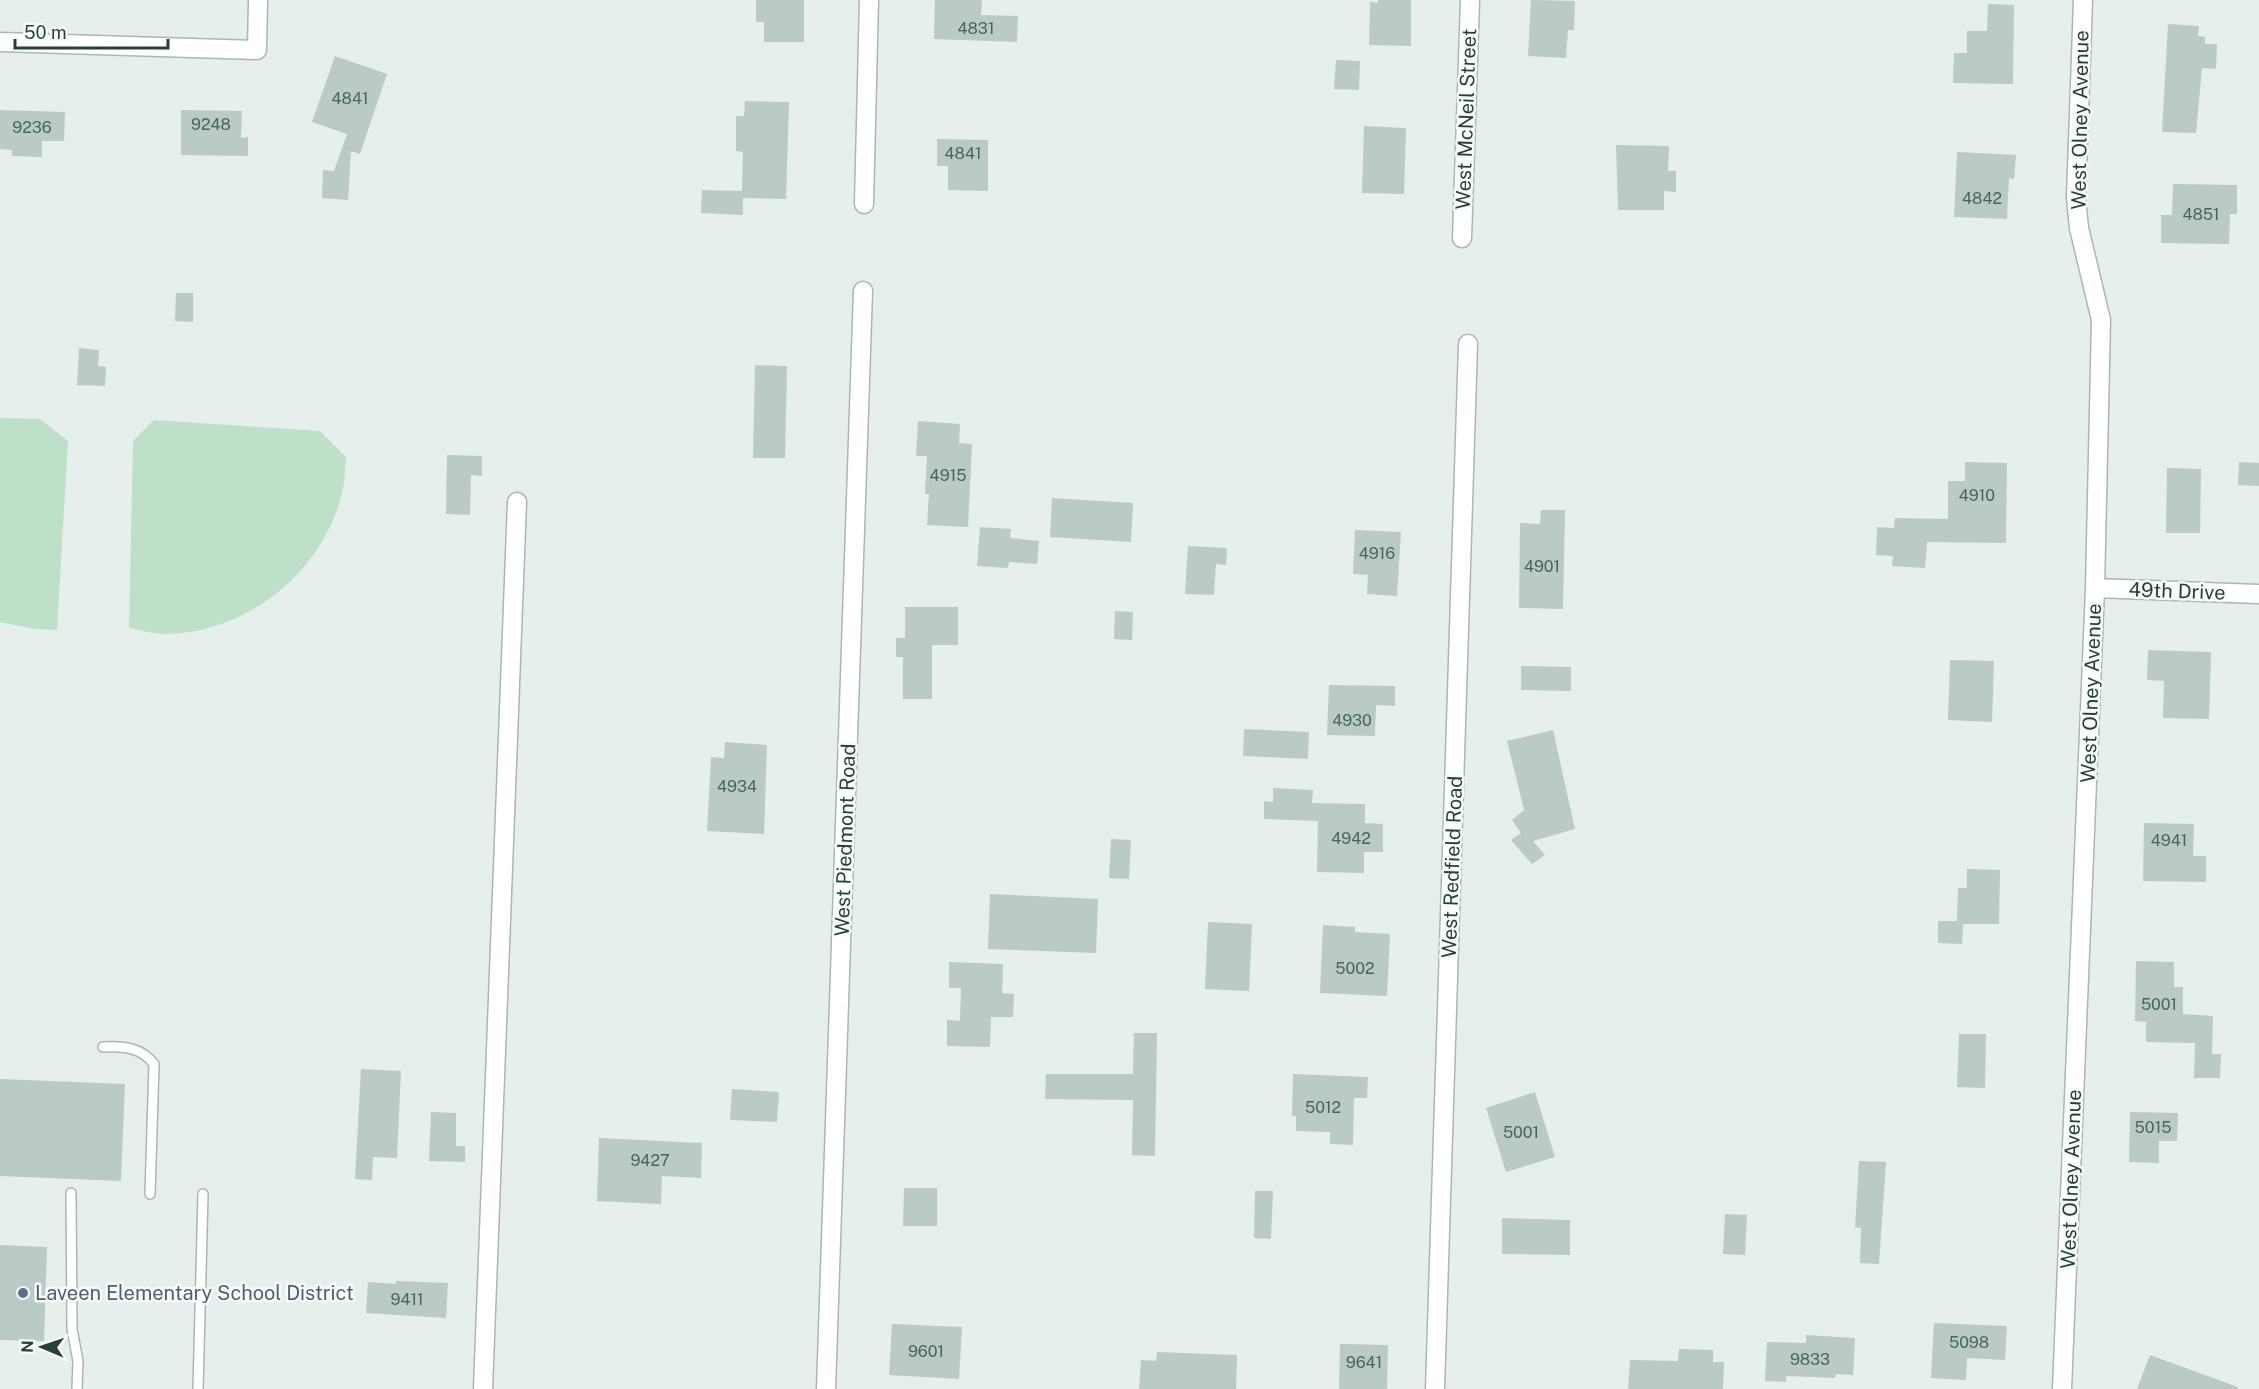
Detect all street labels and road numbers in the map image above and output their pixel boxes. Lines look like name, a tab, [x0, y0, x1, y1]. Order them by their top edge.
street label: West McNeil Street	[1451, 28, 1481, 210]
street label: West Olney Avenue	[2066, 30, 2094, 210]
street label: 49th Drive	[2128, 577, 2226, 605]
street label: West Olney Avenue	[2076, 603, 2106, 783]
street label: West Piedmont Road	[830, 743, 860, 937]
street label: West Redfield Road	[1437, 775, 1467, 959]
street label: West Olney Avenue	[2056, 1089, 2086, 1269]

